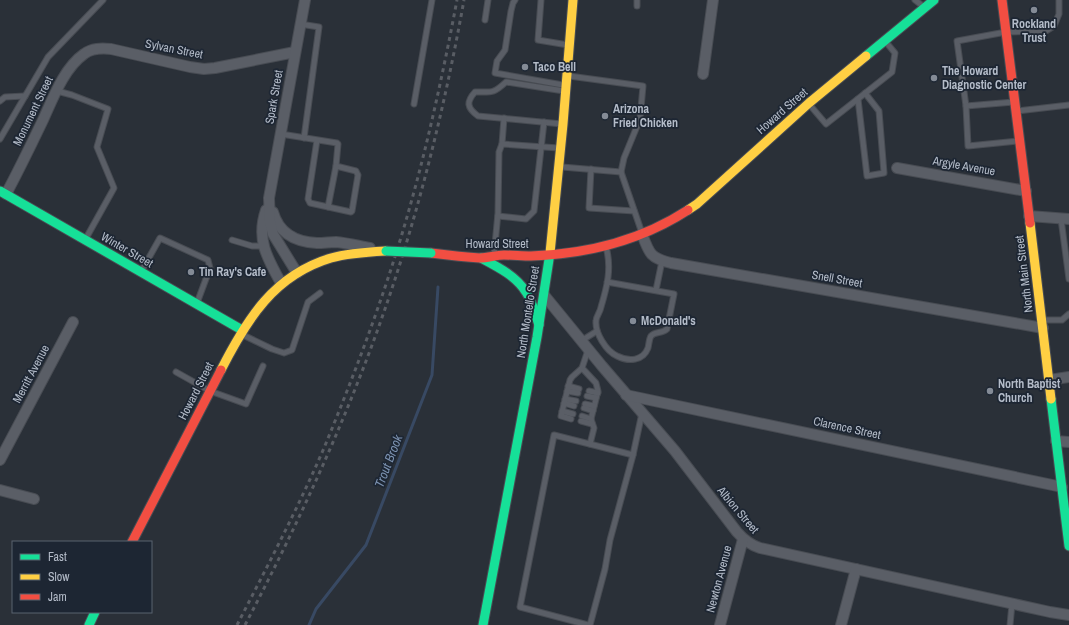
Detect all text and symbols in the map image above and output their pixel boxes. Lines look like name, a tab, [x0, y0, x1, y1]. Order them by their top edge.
marker: Rockland Trust	[1029, 5, 1039, 15]
place label: Rockland Trust	[1012, 16, 1056, 46]
street label: Sylvan Street	[144, 36, 205, 62]
place label: Taco Bell	[533, 59, 576, 75]
marker: Taco Bell	[520, 62, 530, 72]
place label: The Howard Diagnostic Center	[942, 63, 1026, 93]
street label: Spark Street	[261, 68, 287, 125]
street label: Monument Street	[9, 73, 57, 148]
marker: The Howard Diagnostic Center	[929, 73, 939, 83]
street label: Howard Street	[753, 84, 811, 138]
place label: Arizona Fried Chicken	[613, 101, 678, 131]
marker: Arizona Fried Chicken	[600, 111, 610, 121]
street label: Argyle Avenue	[930, 152, 997, 179]
street label: Winter Street	[98, 229, 156, 272]
street label: North Main Street	[1011, 234, 1037, 314]
street label: Howard Street	[466, 236, 529, 252]
place label: Tin Ray's Cafe	[199, 264, 267, 280]
street label: North Montello Street	[513, 265, 543, 359]
marker: Tin Ray's Cafe	[186, 267, 196, 277]
street label: Snell Street	[811, 267, 864, 291]
place label: McDonald's	[641, 313, 696, 329]
marker: McDonald's	[628, 316, 638, 326]
street label: Merritt Avenue	[9, 342, 53, 406]
street label: Howard Street	[175, 359, 218, 423]
place label: North Baptist Church	[998, 376, 1061, 406]
marker: North Baptist Church	[985, 386, 995, 396]
street label: Clarence Street	[812, 413, 882, 443]
water label: Trout Brook	[371, 432, 407, 490]
street label: Albion Street	[713, 482, 763, 537]
legend	[12, 541, 152, 613]
street label: Newton Avenue	[702, 544, 736, 614]
text: Fast	[48, 549, 67, 565]
text: Slow	[48, 569, 70, 585]
text: Jam	[48, 589, 67, 605]

